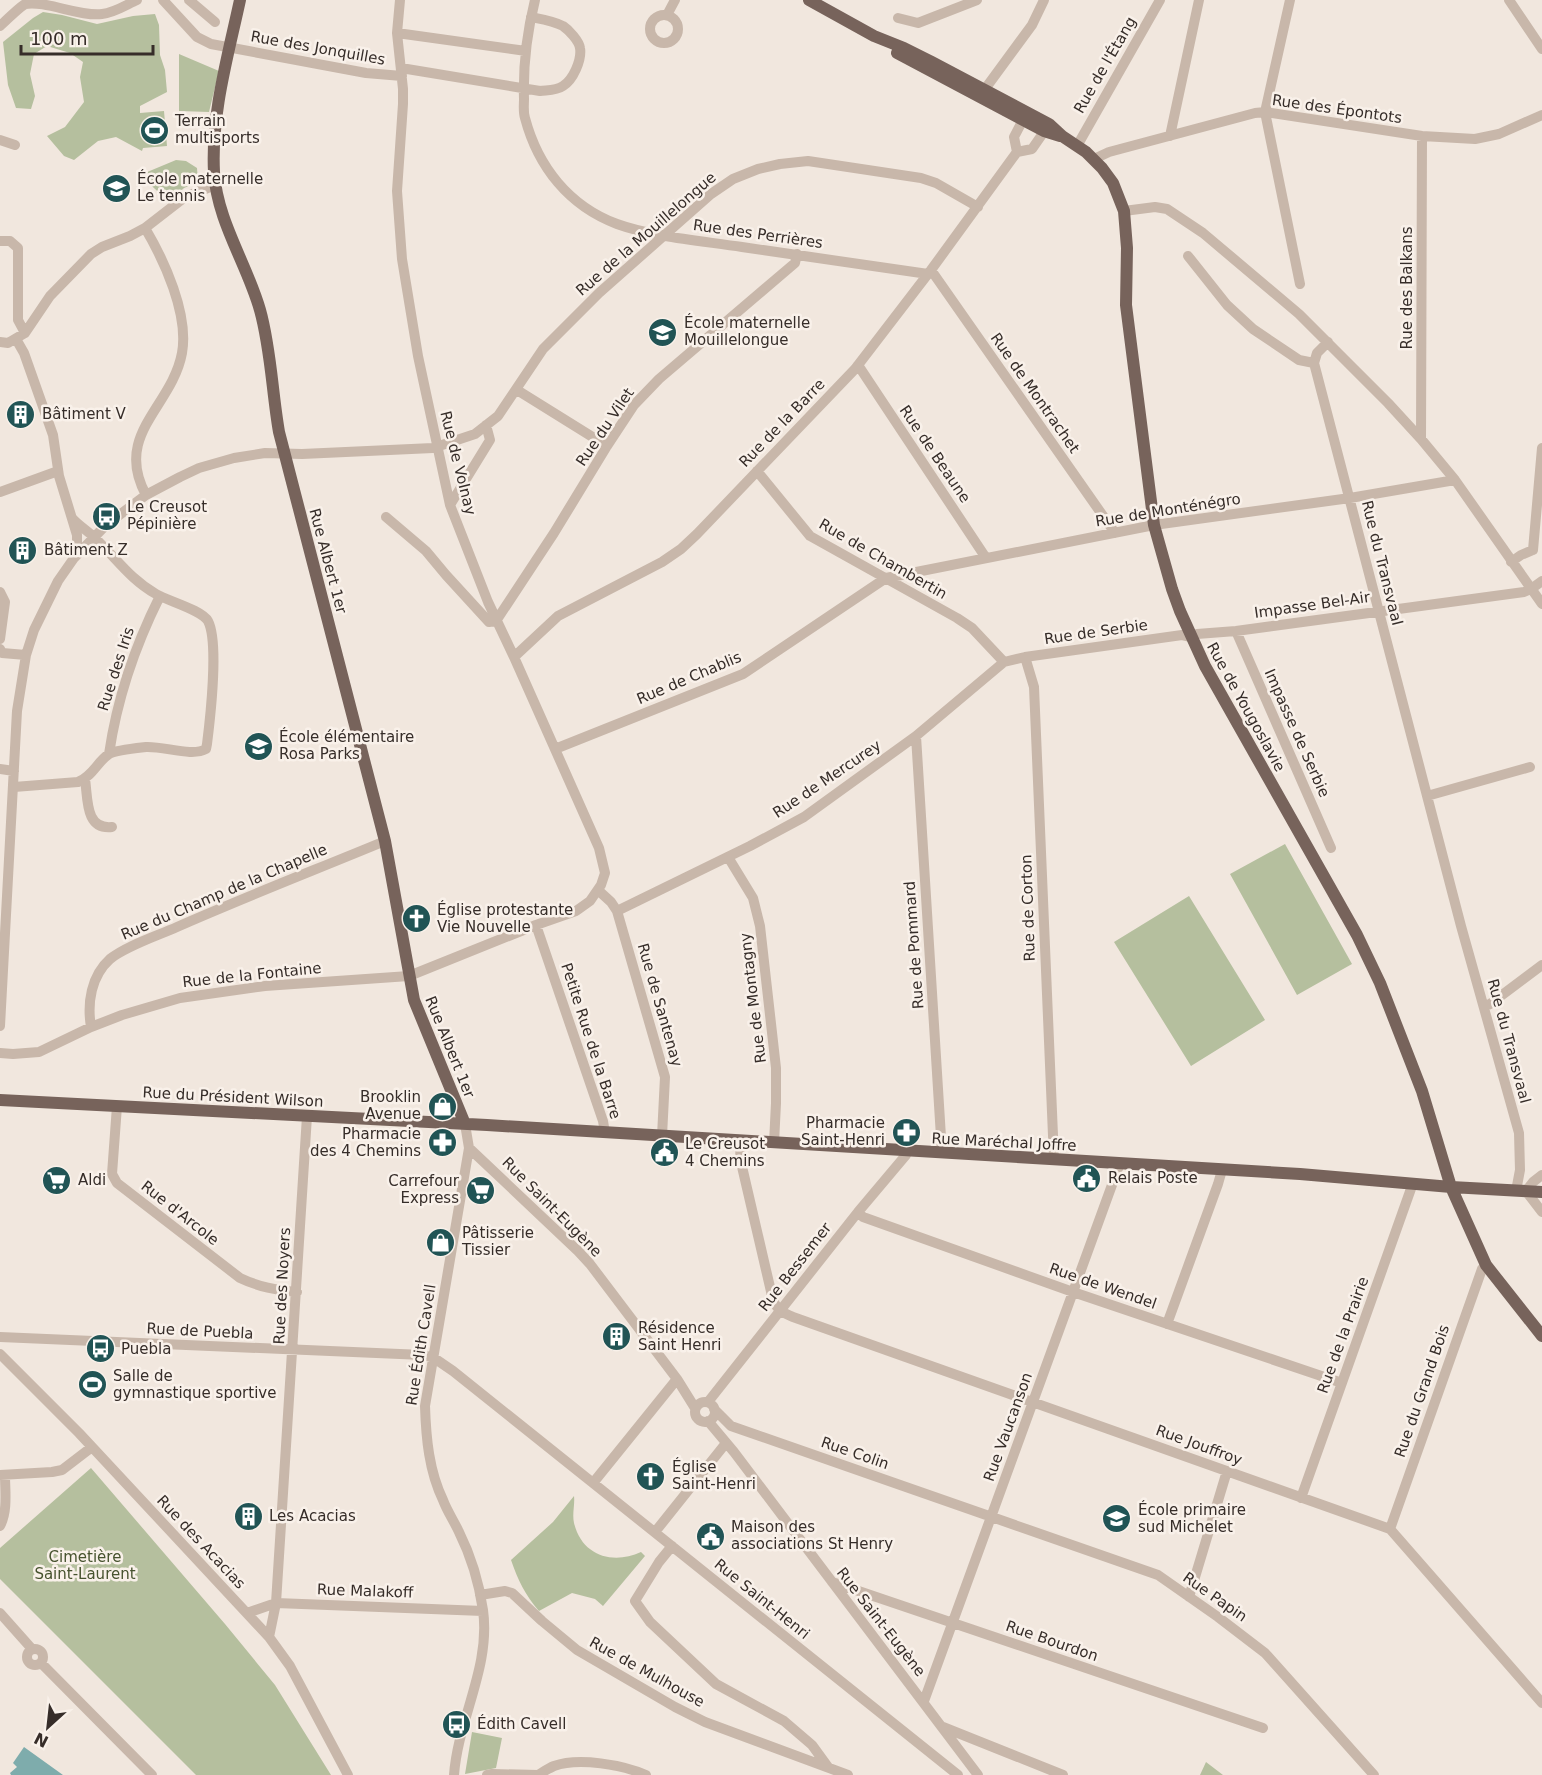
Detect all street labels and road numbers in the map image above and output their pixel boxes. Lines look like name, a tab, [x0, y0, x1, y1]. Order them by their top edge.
street label: Rue de l'Étang	[1069, 13, 1140, 117]
street label: Rue des Jonquilles	[249, 27, 387, 69]
street label: Rue des Épontots	[1271, 90, 1403, 127]
street label: Rue de la Mouillelongue	[572, 168, 720, 300]
street label: Rue des Perrières	[692, 216, 824, 252]
street label: Rue des Balkans	[1398, 226, 1416, 350]
street label: Rue de Montrachet	[987, 329, 1083, 457]
street label: Rue de la Barre	[735, 375, 829, 471]
street label: Rue du Vilet	[572, 384, 638, 470]
street label: Rue de Beaune	[896, 402, 974, 506]
street label: Rue de Volnay	[436, 409, 480, 517]
street label: Rue de Monténégro	[1094, 490, 1242, 530]
street label: Rue du Transvaal	[1358, 499, 1406, 627]
street label: Rue Albert 1er	[305, 506, 351, 616]
street label: Rue de Chambertin	[816, 515, 950, 603]
street label: Impasse Bel-Air	[1253, 588, 1372, 622]
street label: Rue de Serbie	[1043, 616, 1149, 648]
street label: Rue des Iris	[94, 625, 138, 713]
street label: Rue de Yougoslavie	[1203, 639, 1289, 775]
street label: Rue de Chablis	[634, 648, 744, 708]
street label: Impasse de Serbie	[1261, 666, 1333, 800]
street label: Rue de Mercurey	[770, 736, 885, 822]
street label: Rue du Champ de la Chapelle	[118, 840, 330, 944]
street label: Rue de Corton	[1017, 854, 1039, 962]
street label: Rue de Pommard	[901, 880, 927, 1010]
street label: Rue de Montagny	[736, 932, 770, 1064]
street label: Rue de Santenay	[634, 941, 686, 1069]
street label: Rue de la Fontaine	[182, 959, 322, 991]
street label: Petite Rue de la Barre	[557, 961, 625, 1121]
street label: Rue du Transvaal	[1484, 977, 1534, 1105]
street label: Rue Albert 1er	[421, 993, 479, 1101]
street label: Rue du Président Wilson	[142, 1083, 324, 1111]
street label: Rue Maréchal Joffre	[931, 1129, 1077, 1155]
street label: Rue Saint-Eugène	[498, 1153, 606, 1261]
street label: Rue d'Arcole	[137, 1177, 223, 1249]
street label: Rue Bessemer	[755, 1218, 836, 1315]
street label: Rue des Noyers	[270, 1227, 294, 1345]
street label: Rue de Wendel	[1047, 1259, 1159, 1313]
street label: Rue de la Prairie	[1314, 1274, 1372, 1396]
street label: Rue Édith Cavell	[402, 1283, 439, 1407]
street label: Rue de Puebla	[146, 1319, 254, 1343]
street label: Rue du Grand Bois	[1391, 1322, 1453, 1460]
street label: Rue Vaucanson	[980, 1370, 1036, 1484]
street label: Rue Jouffroy	[1153, 1421, 1245, 1469]
street label: Rue Colin	[819, 1433, 891, 1473]
street label: Rue des Acacias	[153, 1491, 249, 1593]
street label: Rue Saint-Henri	[711, 1555, 813, 1643]
street label: Rue Saint-Eugène	[833, 1564, 929, 1680]
street label: Rue Papin	[1180, 1568, 1250, 1626]
street label: Rue Malakoff	[317, 1580, 414, 1602]
street label: Rue Bourdon	[1004, 1617, 1100, 1665]
street label: Rue de Mulhouse	[586, 1633, 708, 1711]

